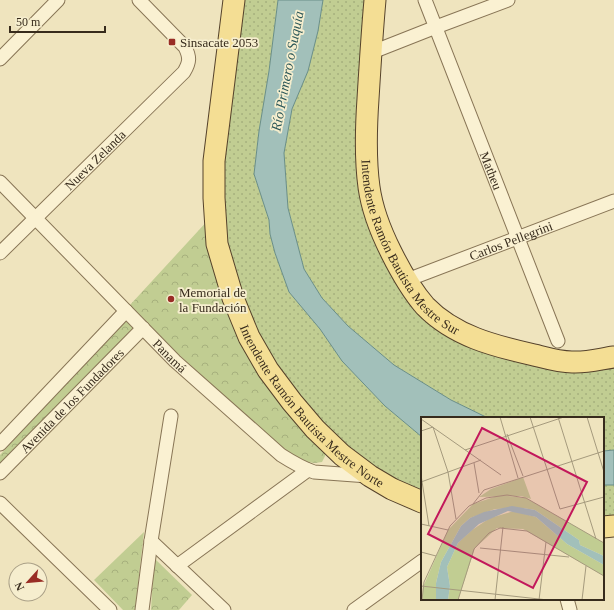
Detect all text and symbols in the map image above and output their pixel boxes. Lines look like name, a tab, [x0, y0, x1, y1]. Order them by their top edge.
scale bar	[10, 8, 105, 34]
water label: Río Primero o Suquía	[268, 10, 306, 133]
text: 50 m	[16, 15, 41, 29]
place label: Sinsacate 2053	[180, 35, 258, 50]
marker: Sinsacate 2053	[167, 37, 177, 47]
street label: Nueva Zelanda	[62, 127, 129, 193]
street label: Matheu	[477, 149, 505, 192]
street label: Intendente Ramón Bautista Mestre Sur	[359, 159, 463, 338]
street label: Carlos Pellegrini	[467, 218, 555, 264]
place label: Memorial de la Fundación	[179, 285, 247, 315]
marker: Memorial de la Fundación	[166, 294, 176, 304]
street label: Intendente Ramón Bautista Mestre Norte	[237, 322, 387, 491]
street label: Panamá	[150, 336, 190, 376]
street label: Avenida de los Fundadores	[17, 345, 127, 456]
inset map	[421, 417, 604, 600]
north arrow	[8, 562, 48, 602]
text: N	[12, 580, 26, 593]

